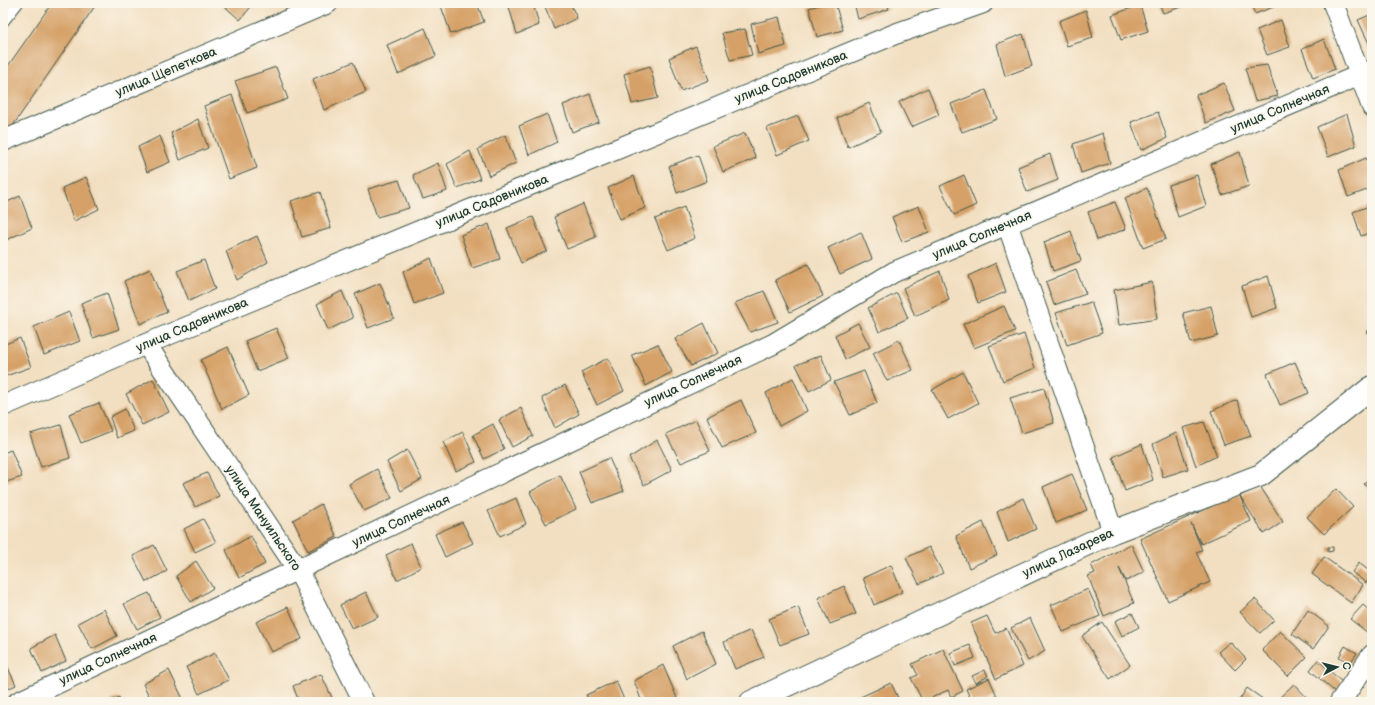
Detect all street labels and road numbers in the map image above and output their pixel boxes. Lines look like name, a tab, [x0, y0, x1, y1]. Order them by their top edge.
street label: улица Щепеткова	[113, 43, 219, 101]
street label: улица Садовникова	[732, 47, 850, 107]
street label: улица Солнечная	[1228, 81, 1332, 137]
street label: улица Садовникова	[433, 171, 551, 231]
street label: улица Солнечная	[930, 207, 1034, 263]
street label: улица Садовникова	[134, 294, 251, 356]
street label: улица Солнечная	[642, 351, 744, 411]
street label: улица Мануильского	[222, 462, 304, 574]
street label: улица Солнечная	[350, 491, 452, 551]
street label: улица Лазарева	[1020, 525, 1116, 581]
street label: улица Солнечная	[57, 629, 159, 689]

